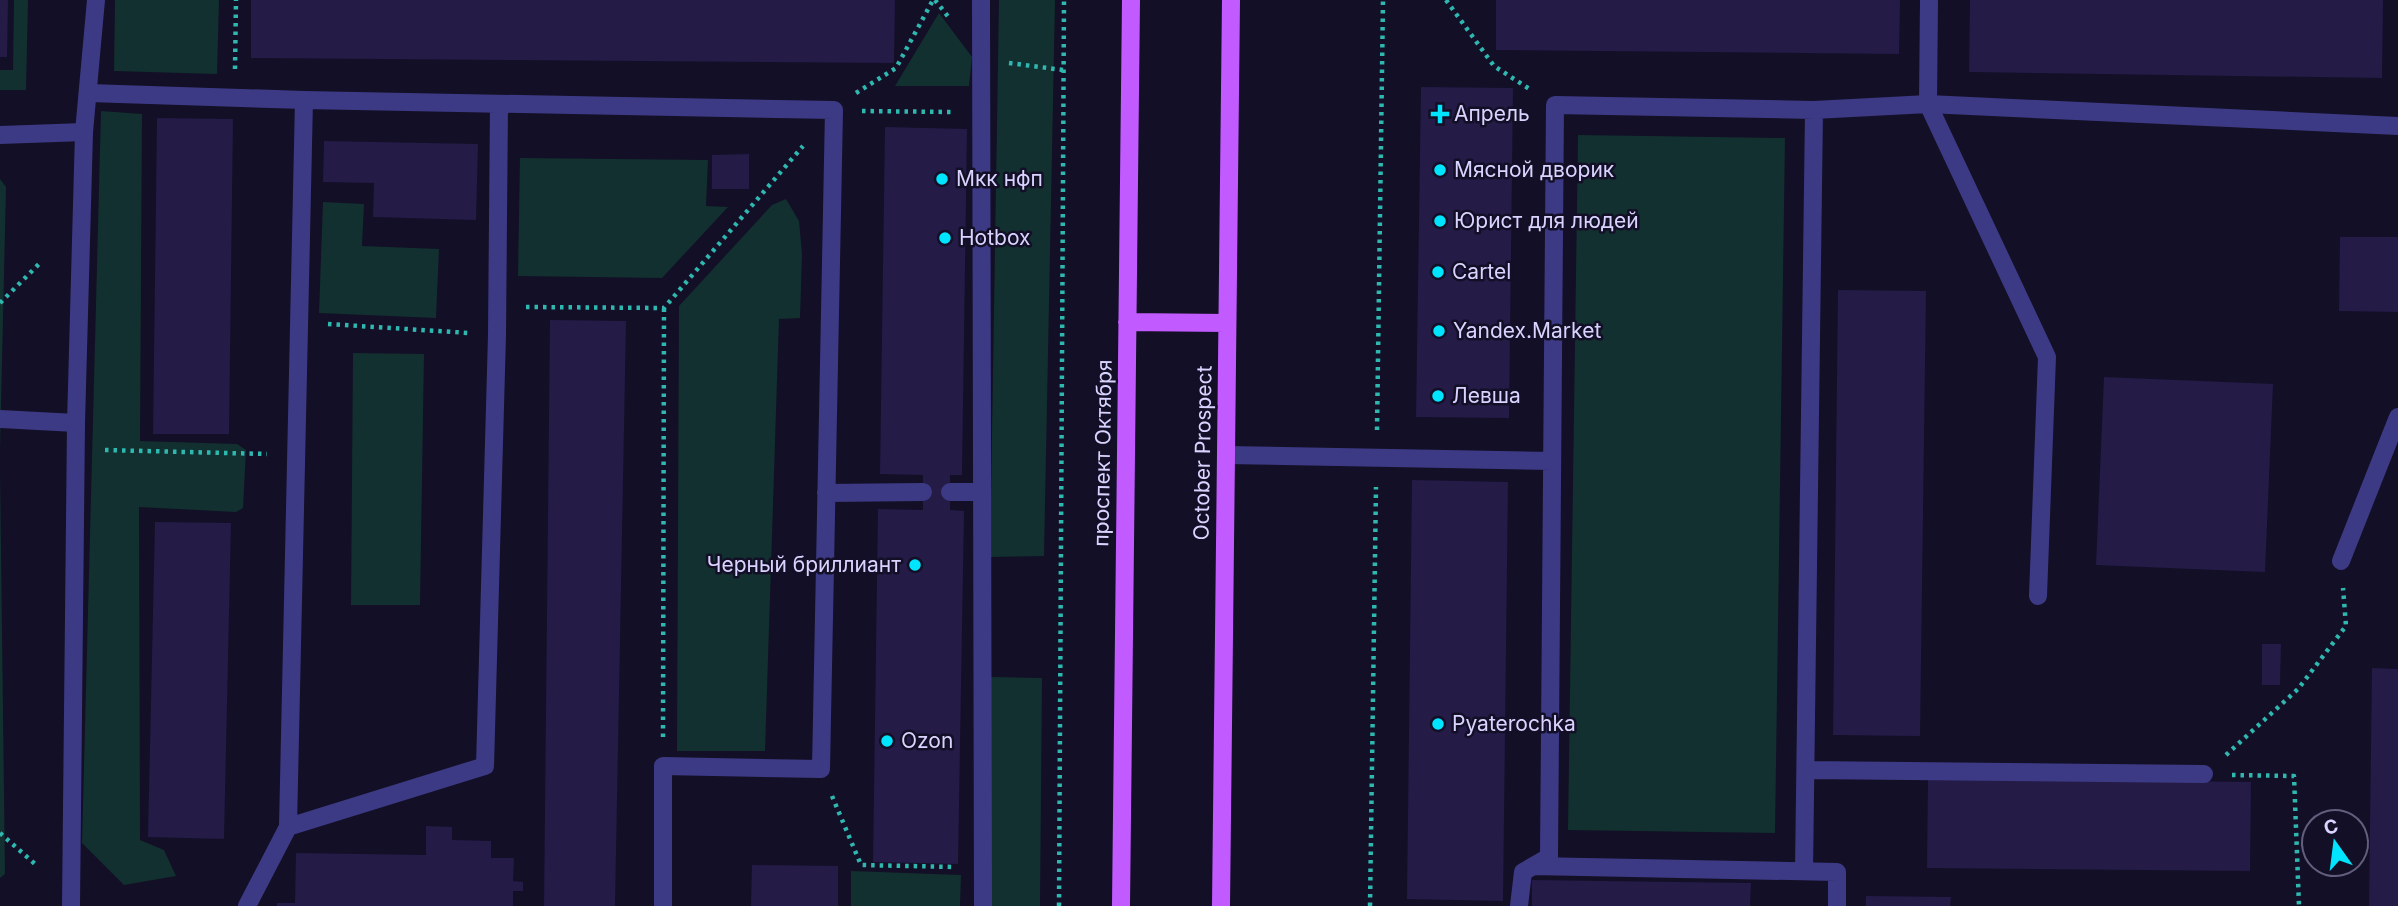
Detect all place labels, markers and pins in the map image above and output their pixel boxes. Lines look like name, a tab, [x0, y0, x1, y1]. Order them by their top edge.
place label: Апрель	[1454, 101, 1530, 126]
marker: Апрель	[1432, 106, 1448, 122]
place label: Мясной дворик	[1454, 157, 1615, 182]
marker: Мясной дворик	[1432, 162, 1448, 178]
place label: Мкк нфп	[956, 166, 1043, 191]
marker: Мкк нфп	[934, 171, 950, 187]
place label: Юрист для людей	[1454, 208, 1639, 233]
marker: Юрист для людей	[1432, 213, 1448, 229]
place label: Hotbox	[959, 225, 1031, 250]
marker: Hotbox	[937, 230, 953, 246]
place label: Cartel	[1452, 259, 1511, 284]
marker: Cartel	[1430, 264, 1446, 280]
place label: Yandex.Market	[1453, 318, 1601, 343]
marker: Yandex.Market	[1431, 323, 1447, 339]
place label: Левша	[1452, 383, 1521, 408]
marker: Левша	[1430, 388, 1446, 404]
place label: Черный бриллиант	[707, 552, 901, 577]
marker: Черный бриллиант	[907, 557, 923, 573]
place label: Pyaterochka	[1452, 711, 1576, 736]
marker: Pyaterochka	[1430, 716, 1446, 732]
place label: Ozon	[901, 728, 953, 753]
marker: Ozon	[879, 733, 895, 749]

